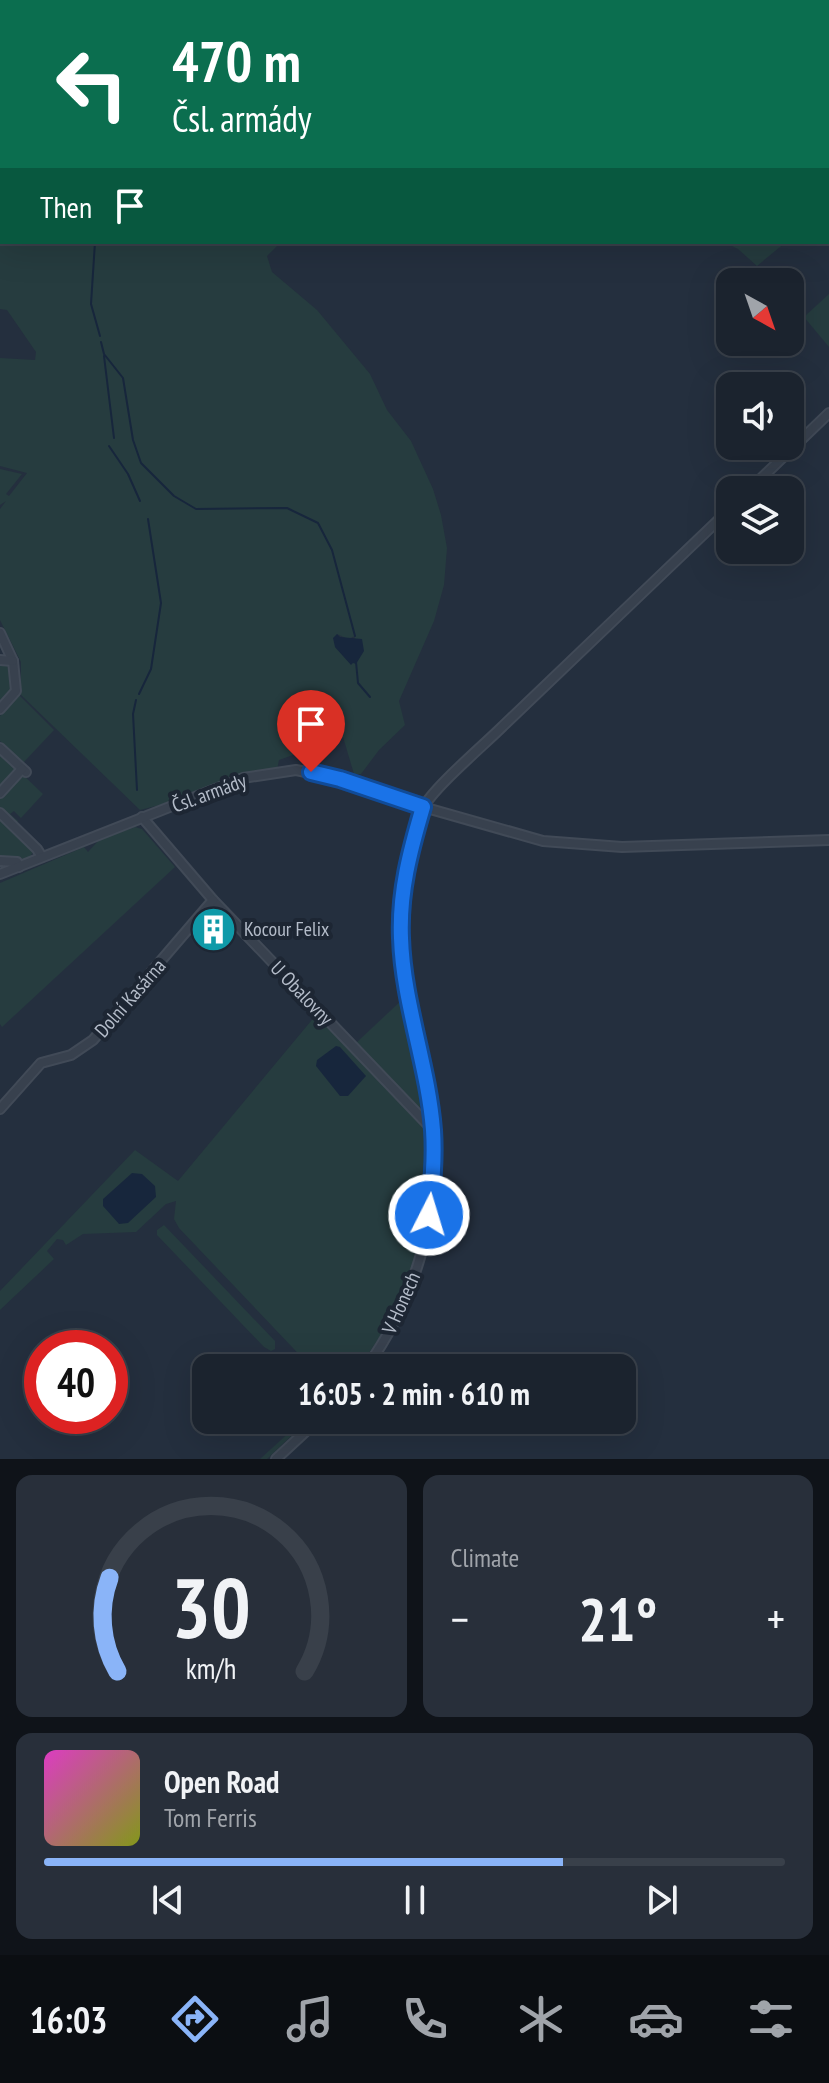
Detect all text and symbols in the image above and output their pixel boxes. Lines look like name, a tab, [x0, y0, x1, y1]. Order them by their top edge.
text: 470 m	[172, 25, 301, 97]
icon: left	[40, 32, 144, 136]
text: Čsl. armády	[172, 95, 311, 142]
icon: arrive	[108, 184, 152, 228]
text: Then	[40, 187, 92, 226]
north arrow	[716, 268, 804, 356]
map controls	[716, 268, 804, 564]
button: sound	[716, 372, 804, 460]
button: layers	[716, 476, 804, 564]
pin	[277, 690, 345, 772]
icon: arrive	[289, 702, 333, 746]
street label: Čsl. armády	[168, 767, 250, 818]
building icon: Kocour Felix	[189, 905, 237, 953]
place label: Kocour Felix	[244, 916, 329, 942]
street label: Dolní Kasárna	[89, 953, 171, 1043]
street label: U Obalovny	[265, 955, 339, 1031]
position arrow	[387, 1173, 471, 1257]
street label: V Honech	[375, 1268, 426, 1339]
speed limit sign: 40	[24, 1330, 128, 1434]
text: 16:05 · 2 min · 610 m	[298, 1374, 530, 1413]
text: Climate	[451, 1541, 519, 1574]
text: 30	[171, 1553, 251, 1661]
text: 21°	[578, 1580, 657, 1658]
text: −	[451, 1590, 469, 1647]
text: +	[767, 1590, 785, 1647]
text: km/h	[186, 1650, 237, 1687]
text: Open Road	[164, 1762, 279, 1801]
text: Tom Ferris	[164, 1801, 257, 1834]
icon: previous	[146, 1878, 190, 1922]
icon: pause	[393, 1878, 437, 1922]
icon: next	[640, 1878, 684, 1922]
icon: directions	[167, 1991, 223, 2047]
icon: music	[282, 1991, 338, 2047]
icon: phone	[397, 1991, 453, 2047]
icon: climate	[513, 1991, 569, 2047]
icon: car	[628, 1991, 684, 2047]
icon: filters	[743, 1991, 799, 2047]
text: 16:03	[30, 1996, 108, 2043]

